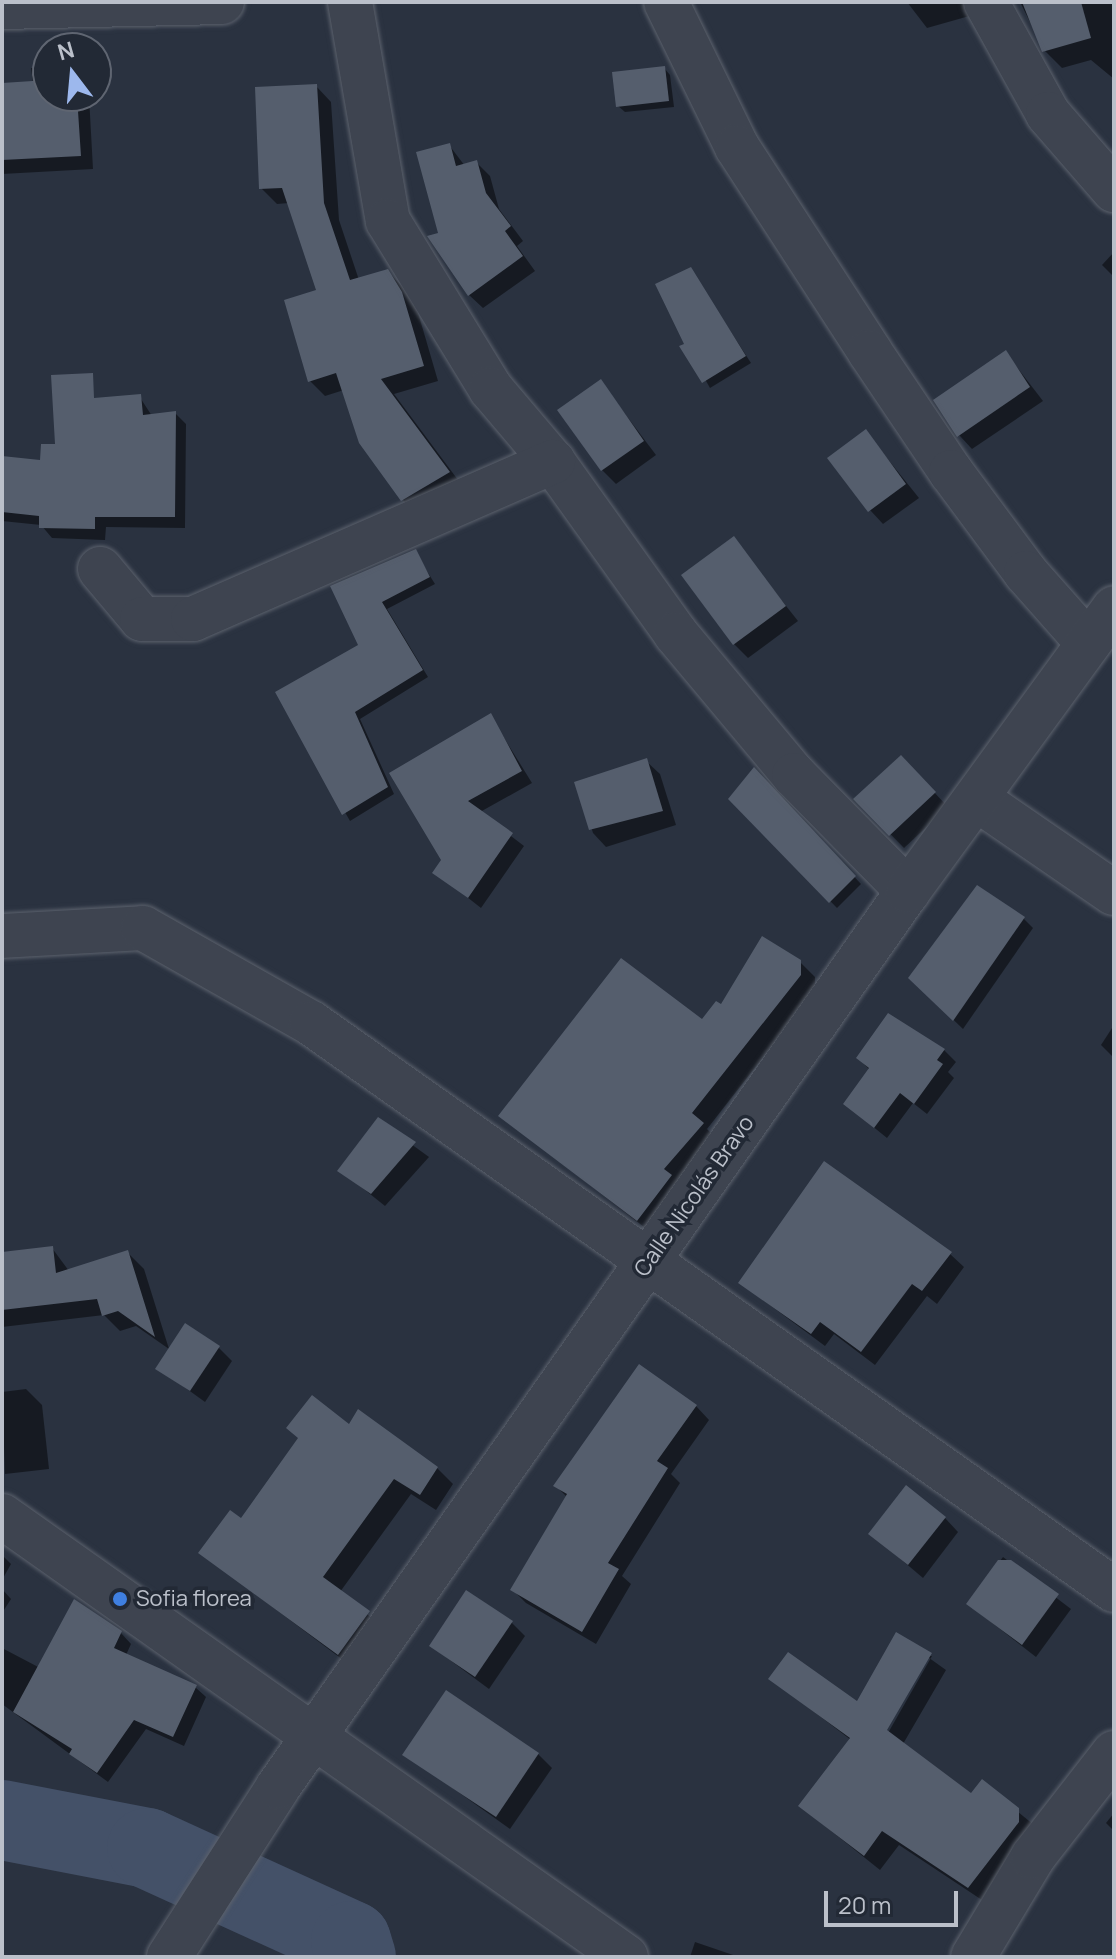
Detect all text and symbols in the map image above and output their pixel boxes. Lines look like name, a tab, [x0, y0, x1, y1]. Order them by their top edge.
north arrow	[32, 32, 112, 112]
text: N	[54, 34, 78, 67]
street label: Calle Nicolás Bravo	[629, 1110, 759, 1282]
place label: Sofia florea	[136, 1586, 252, 1612]
marker: Sofia florea	[111, 1590, 129, 1608]
scale bar	[828, 1875, 962, 1925]
text: 20 m	[838, 1888, 891, 1921]

